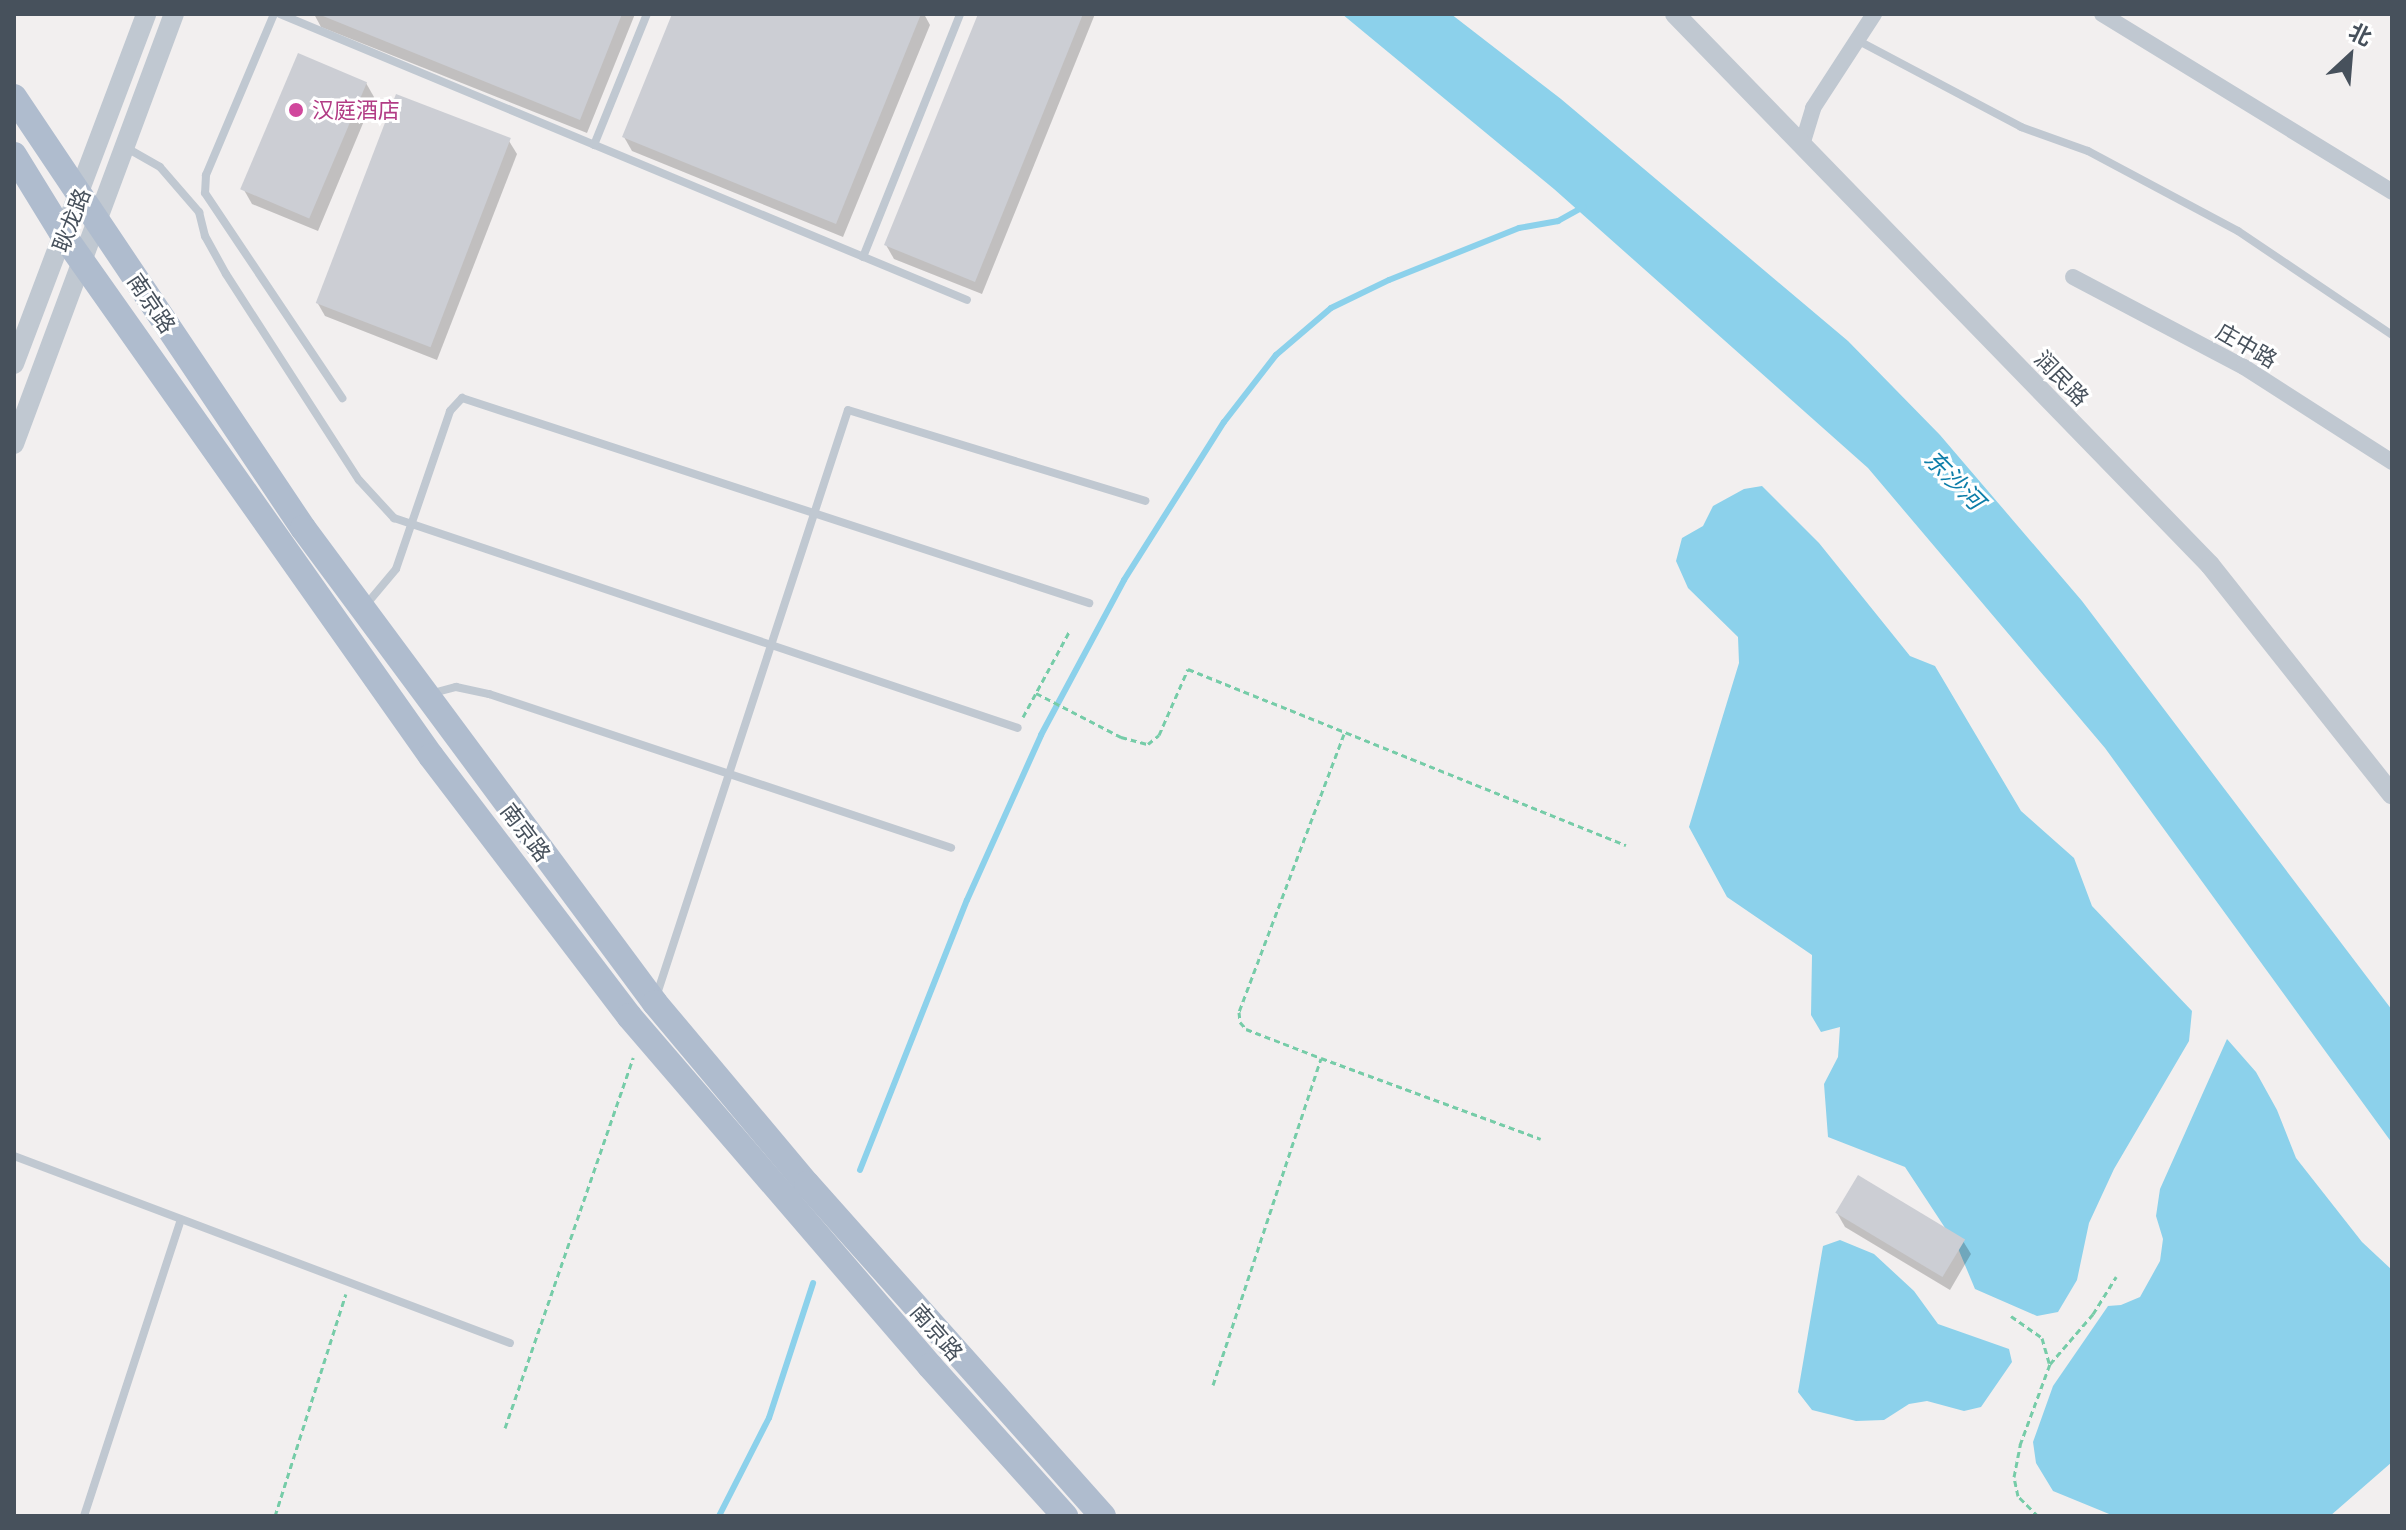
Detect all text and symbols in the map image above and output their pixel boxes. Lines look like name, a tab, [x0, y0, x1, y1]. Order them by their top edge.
north arrow	[2310, 16, 2390, 96]
text: 北	[2345, 18, 2376, 50]
place label: 汉庭酒店	[312, 97, 400, 123]
marker: 汉庭酒店	[287, 101, 305, 119]
street label: 耿龙路	[47, 184, 95, 256]
street label: 南京路	[123, 268, 181, 338]
street label: 庄中路	[2212, 317, 2282, 373]
street label: 润民路	[2030, 345, 2094, 411]
water label: 东沙河	[1918, 444, 1990, 516]
street label: 南京路	[496, 798, 556, 866]
street label: 南京路	[905, 1298, 969, 1366]

